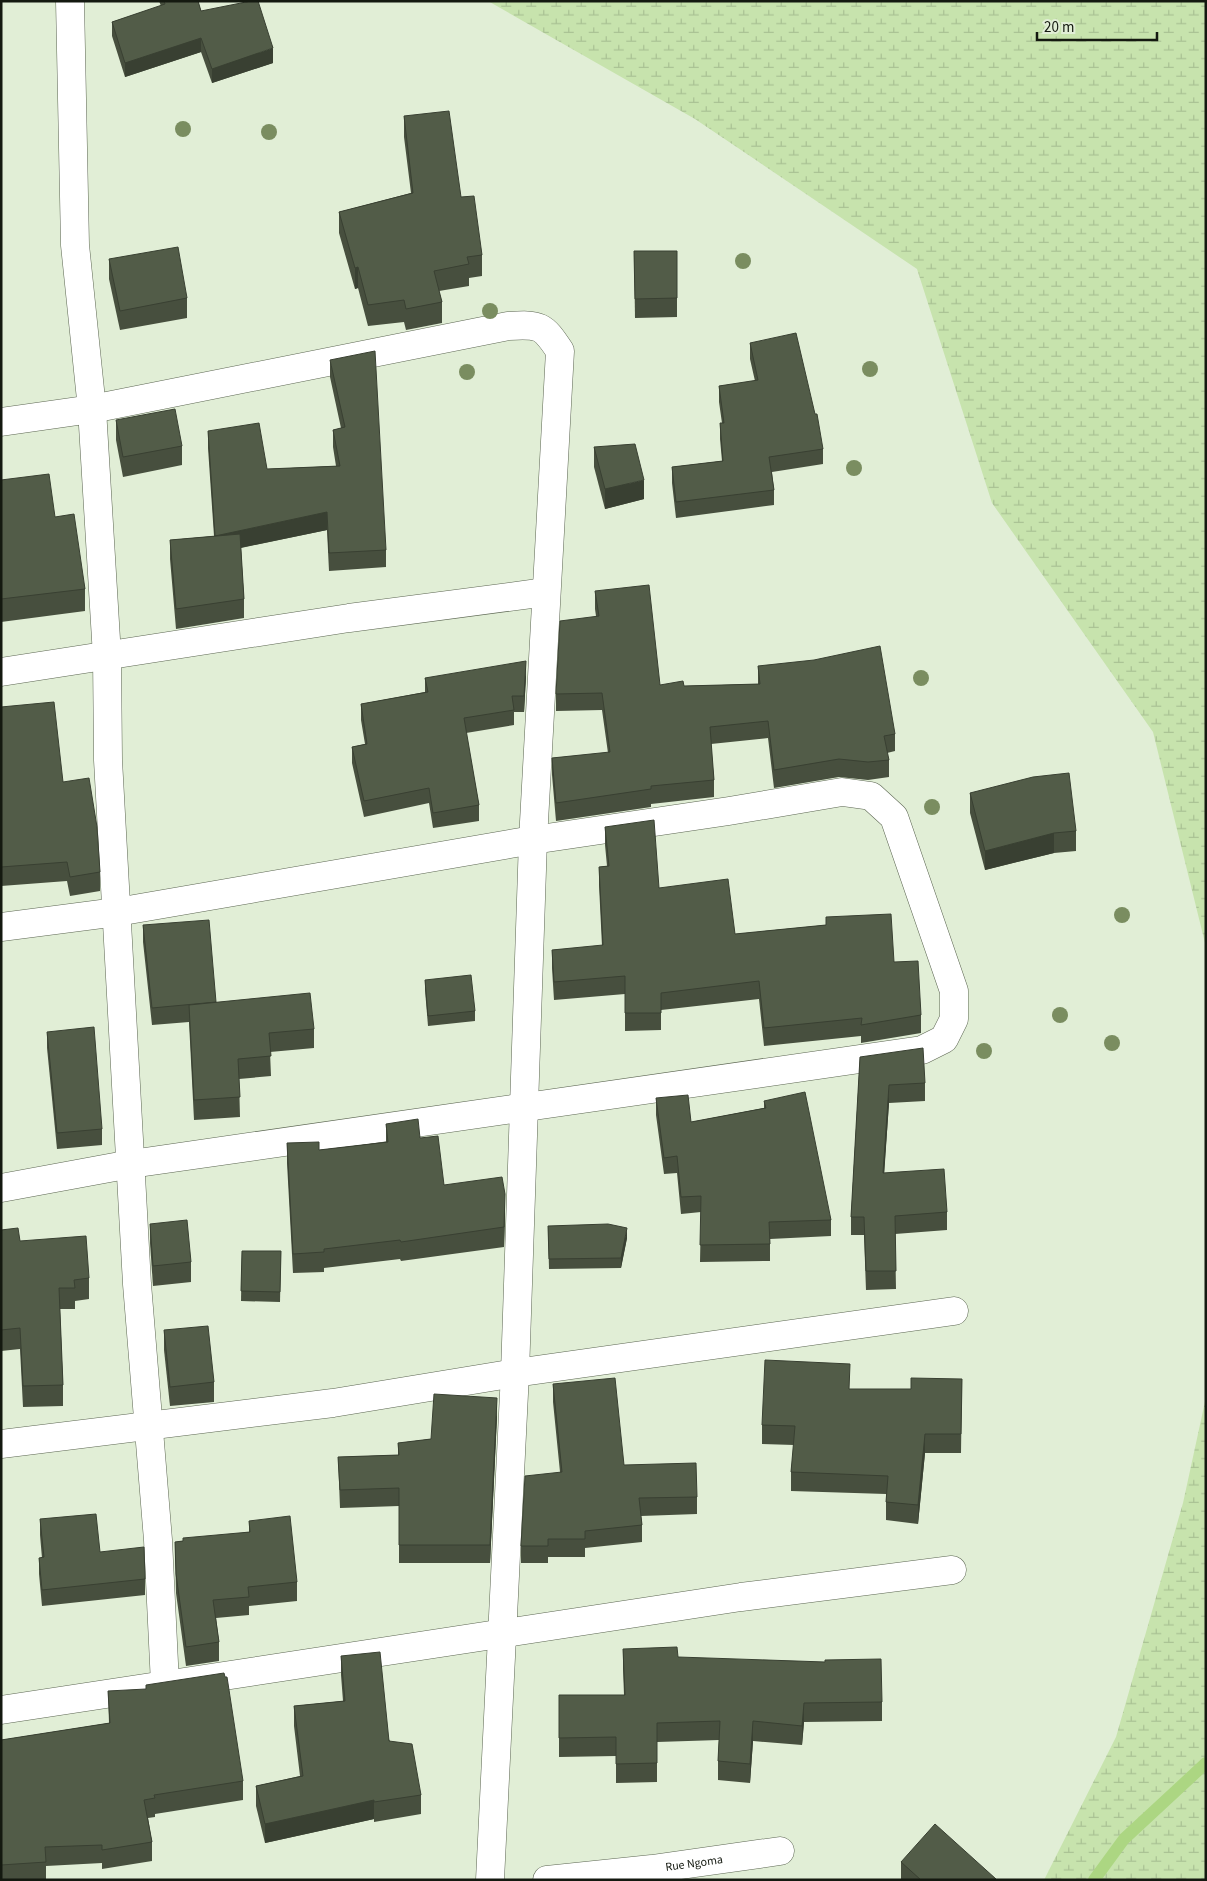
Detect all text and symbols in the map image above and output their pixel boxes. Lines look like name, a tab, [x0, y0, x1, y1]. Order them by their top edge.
scale bar	[1037, 10, 1157, 42]
text: 20 m	[1044, 17, 1074, 38]
street label: Rue Ngoma	[664, 1851, 724, 1876]

